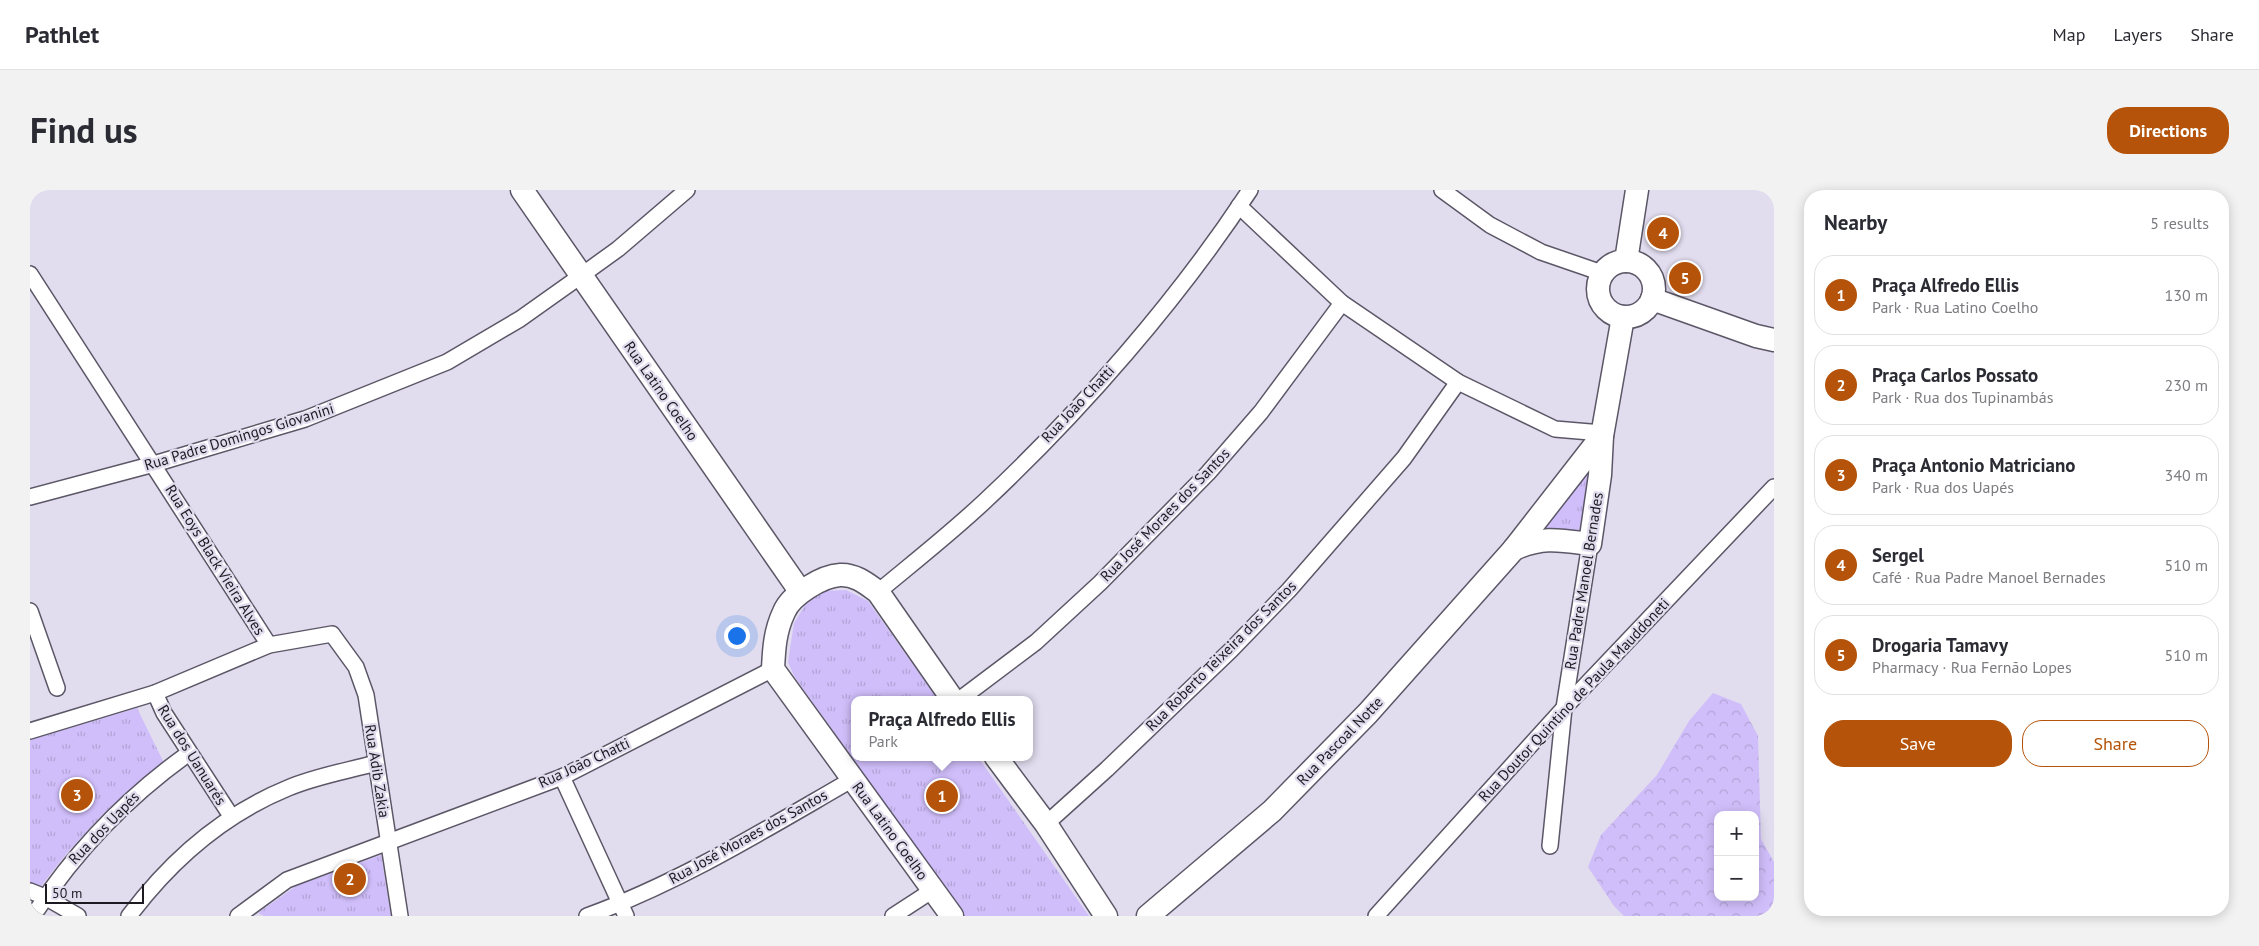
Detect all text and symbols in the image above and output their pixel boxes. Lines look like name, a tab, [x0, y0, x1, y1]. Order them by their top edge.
text: Pathlet	[25, 19, 99, 50]
text: Map	[2053, 23, 2085, 46]
text: Layers	[2113, 23, 2162, 46]
text: Share	[2190, 23, 2234, 46]
text: Find us	[30, 107, 138, 153]
button: Directions	[2107, 107, 2229, 154]
text: Nearby	[1824, 209, 1887, 236]
text: 5 results	[2150, 213, 2209, 233]
pin: 4	[1647, 214, 1679, 252]
pin: 5	[1669, 259, 1701, 297]
text: Praça Alfredo Ellis	[1872, 273, 2019, 297]
text: 1	[1836, 285, 1846, 305]
text: 130 m	[2165, 285, 2208, 305]
text: Park · Rua Latino Coelho	[1872, 297, 2038, 317]
street label: Rua Latino Coelho	[620, 337, 703, 444]
street label: Rua João Chatti	[1037, 361, 1118, 446]
text: Praça Carlos Possato	[1872, 363, 2038, 387]
text: 2	[1836, 375, 1846, 395]
text: 230 m	[2165, 375, 2208, 395]
text: Park · Rua dos Tupinambás	[1872, 387, 2053, 407]
street label: Rua Padre Domingos Giovanini	[142, 399, 336, 474]
street label: Rua José Moraes dos Santos	[1096, 444, 1233, 585]
text: Praça Antonio Matriciano	[1872, 453, 2076, 477]
text: 3	[1836, 465, 1846, 485]
text: 340 m	[2165, 465, 2208, 485]
text: Park · Rua dos Uapés	[1872, 477, 2014, 497]
street label: Rua Eoys Black Vieira Alves	[161, 481, 269, 638]
street label: Rua Padre Manoel Bernades	[1560, 491, 1607, 671]
text: Sergel	[1872, 543, 1924, 567]
text: 4	[1836, 555, 1846, 575]
text: 510 m	[2165, 555, 2208, 575]
text: Café · Rua Padre Manoel Bernades	[1872, 567, 2106, 587]
street label: Rua Roberto Teixeira dos Santos	[1141, 576, 1300, 735]
street label: Rua Doutor Quintino de Paula Mauddoneti	[1474, 594, 1673, 805]
your location	[724, 623, 750, 649]
text: Drogaria Tamavy	[1872, 633, 2008, 657]
text: 5	[1836, 645, 1846, 665]
text: 510 m	[2165, 645, 2208, 665]
text: Pharmacy · Rua Fernão Lopes	[1872, 657, 2072, 677]
street label: Rua Pascoal Notte	[1293, 692, 1387, 789]
popup	[851, 696, 1033, 761]
street label: Rua dos Uanuarés	[154, 701, 231, 808]
text: Praça Alfredo Ellis	[868, 707, 1016, 731]
button: Save	[1824, 720, 2012, 767]
button: Share	[2022, 720, 2209, 767]
street label: Rua Adib Zakia	[361, 723, 394, 819]
text: Park	[868, 731, 898, 751]
street label: Rua João Chatti	[535, 733, 632, 792]
pin: 3	[61, 776, 93, 814]
pin: 1	[926, 777, 958, 815]
street label: Rua Latino Coelho	[848, 778, 932, 884]
street label: Rua José Moraes dos Santos	[665, 785, 830, 888]
street label: Rua dos Uapés	[64, 787, 143, 868]
map controls	[1714, 811, 1759, 901]
button: +	[1714, 811, 1759, 856]
button: −	[1714, 856, 1759, 901]
pin: 2	[334, 860, 366, 898]
scale bar	[45, 881, 144, 904]
text: 50 m	[52, 884, 82, 902]

